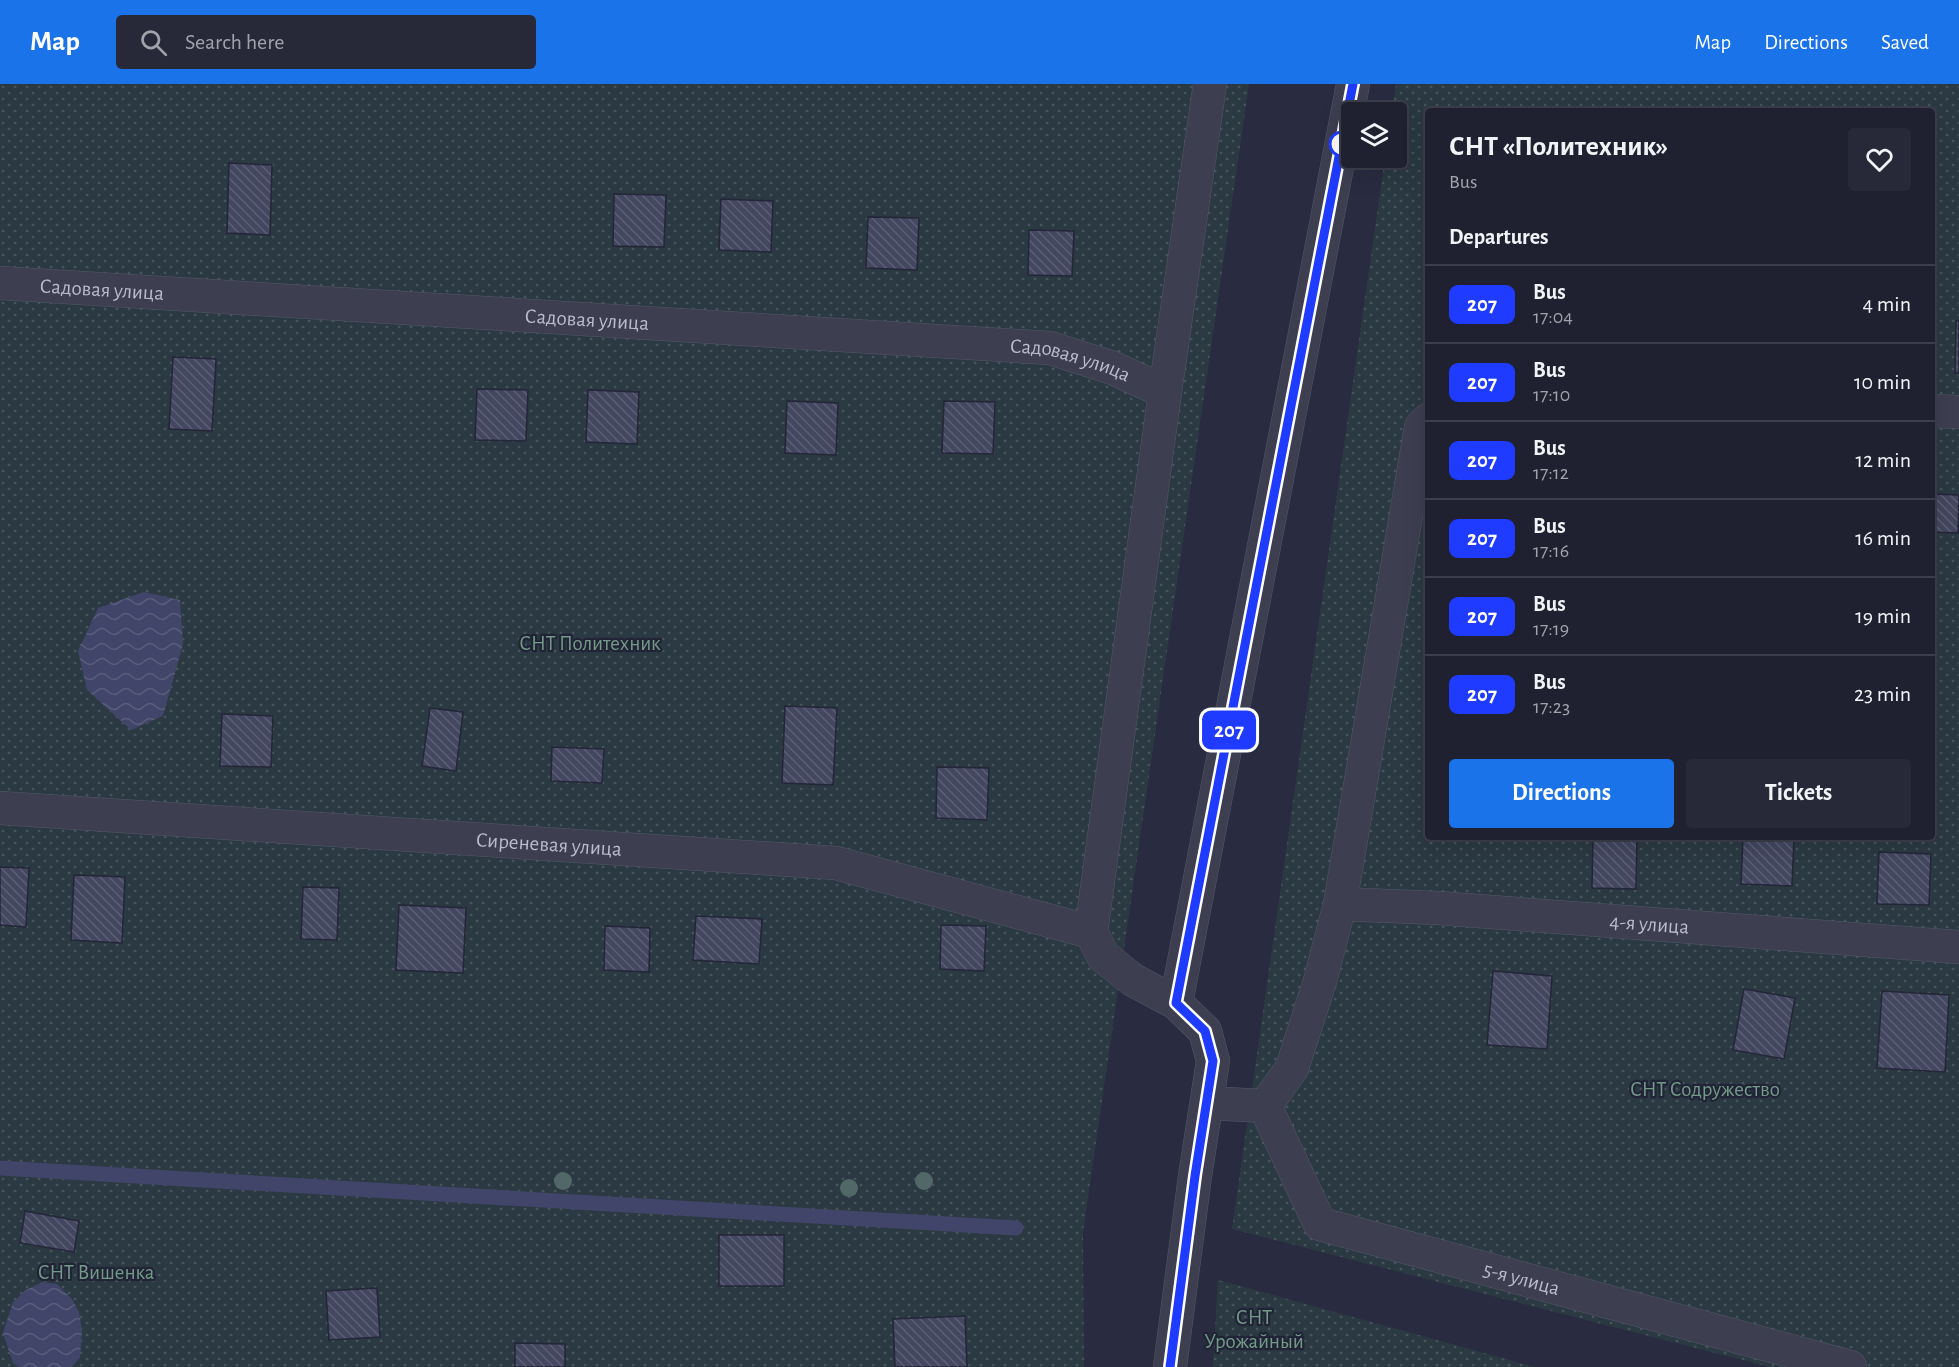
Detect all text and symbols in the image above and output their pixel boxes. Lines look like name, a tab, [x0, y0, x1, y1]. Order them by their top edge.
search box	[116, 15, 536, 69]
icon: search	[137, 26, 170, 59]
text: Map	[30, 28, 80, 56]
text: Search here	[185, 31, 284, 53]
text: Map	[1695, 32, 1731, 53]
text: Directions	[1764, 32, 1848, 53]
text: Saved	[1881, 32, 1929, 53]
map controls	[1341, 102, 1407, 168]
button: layers	[1341, 102, 1407, 168]
button: heart	[1848, 128, 1911, 191]
unlabelled marker	[1329, 131, 1355, 157]
text: СНТ «Политехник»	[1449, 133, 1668, 161]
text: Bus	[1449, 172, 1477, 192]
text: Departures	[1449, 226, 1549, 248]
street label: Садовая улица	[39, 275, 165, 304]
text: Bus	[1533, 281, 1566, 303]
text: 4 min	[1863, 293, 1911, 315]
text: 207	[1467, 294, 1497, 315]
street label: Садовая улица	[524, 306, 650, 334]
text: 17:04	[1533, 307, 1573, 327]
street label: Садовая улица	[1009, 336, 1134, 386]
text: Bus	[1533, 359, 1566, 381]
text: 10 min	[1854, 371, 1911, 393]
text: 207	[1467, 372, 1497, 393]
text: 17:10	[1533, 385, 1570, 405]
text: Bus	[1533, 437, 1566, 459]
text: 12 min	[1856, 449, 1911, 471]
text: 207	[1467, 450, 1497, 471]
text: 17:12	[1533, 463, 1569, 483]
text: Bus	[1533, 515, 1566, 537]
text: 16 min	[1855, 527, 1911, 549]
text: 207	[1467, 528, 1497, 549]
text: 17:16	[1533, 541, 1569, 561]
text: Bus	[1533, 593, 1566, 615]
text: 19 min	[1855, 605, 1911, 627]
text: 207	[1467, 606, 1497, 627]
text: 17:19	[1533, 619, 1569, 639]
park label: СНТ Политехник	[519, 633, 661, 654]
text: Bus	[1533, 671, 1566, 693]
text: 23 min	[1854, 683, 1911, 705]
text: 207	[1467, 684, 1497, 705]
text: 17:23	[1533, 697, 1570, 717]
line badge: 207	[1194, 710, 1264, 750]
text: 207	[1214, 720, 1244, 741]
button: Directions	[1449, 759, 1674, 828]
button: Tickets	[1686, 759, 1911, 828]
street label: Сиреневая улица	[475, 829, 623, 860]
street label: 4-я улица	[1609, 911, 1690, 938]
park label: СНТ Содружество	[1630, 1079, 1780, 1100]
street label: 5-я улица	[1481, 1259, 1562, 1299]
park label: СНТ Вишенка	[38, 1262, 155, 1283]
park label: СНТ Урожайный	[1204, 1307, 1304, 1352]

